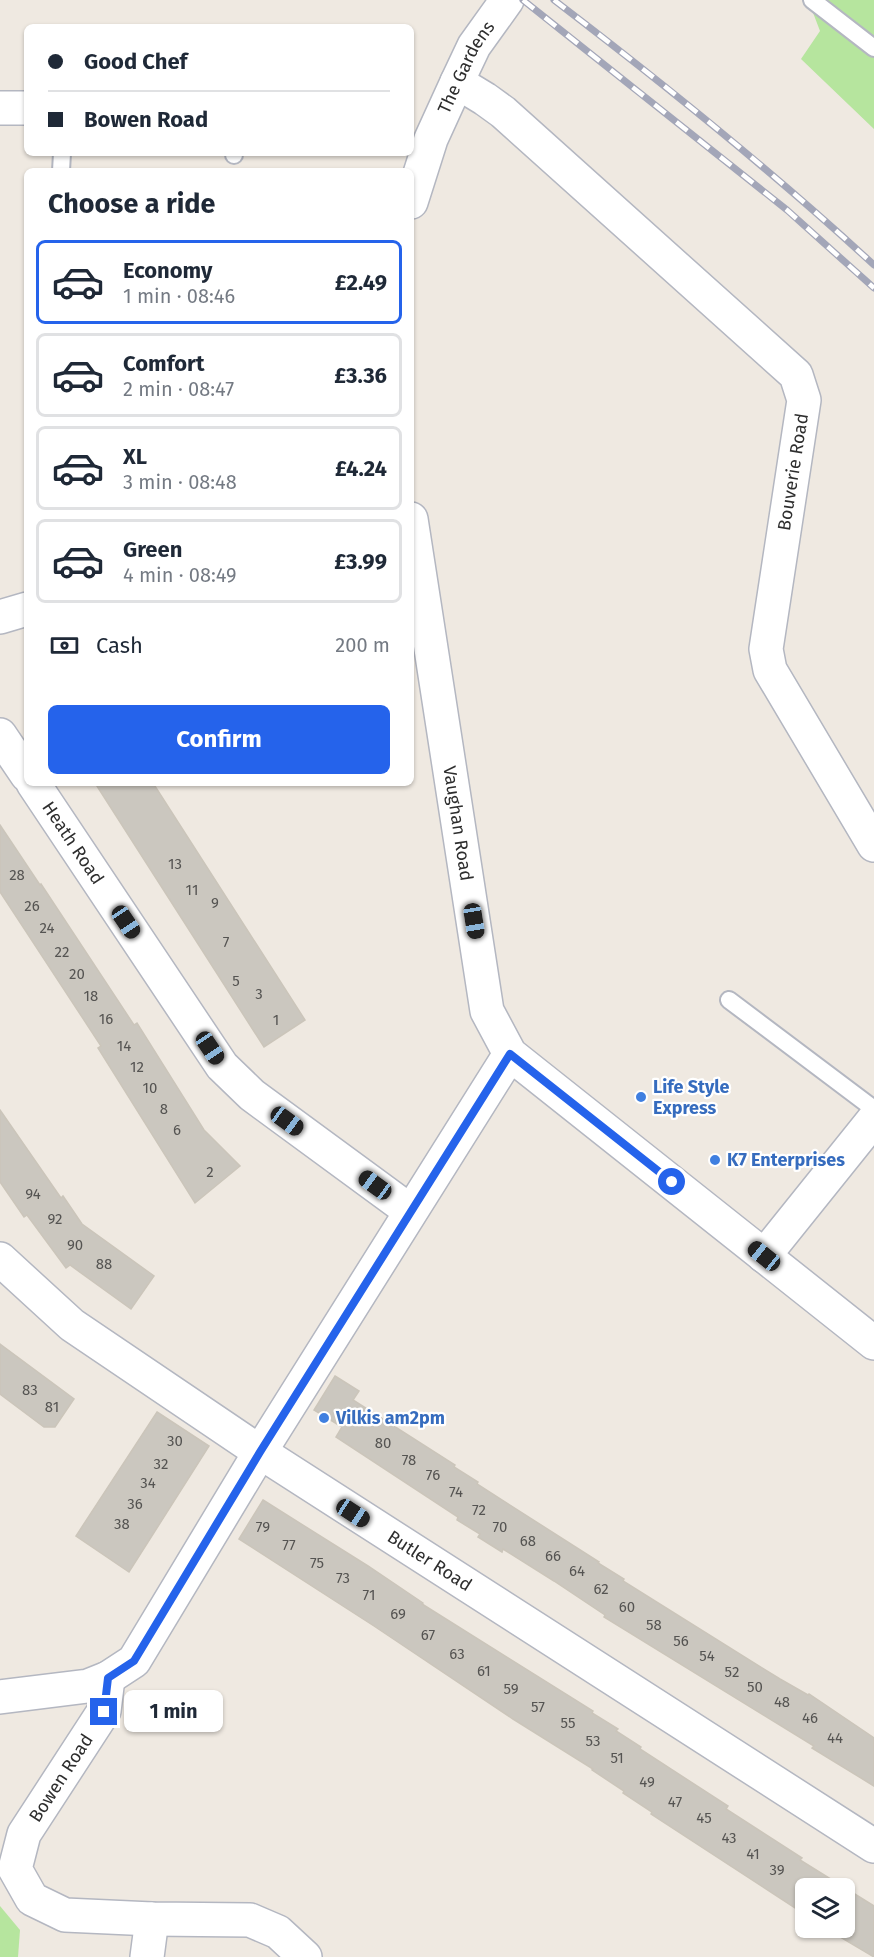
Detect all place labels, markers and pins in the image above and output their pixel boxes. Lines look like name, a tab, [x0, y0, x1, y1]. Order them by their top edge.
place label: Life Style Express	[653, 1076, 729, 1119]
marker: Life Style Express	[634, 1090, 648, 1104]
place label: K7 Enterprises	[727, 1149, 845, 1171]
marker: K7 Enterprises	[708, 1153, 722, 1167]
place label: Vilkis am2pm	[335, 1407, 445, 1429]
marker: Vilkis am2pm	[317, 1411, 331, 1425]

